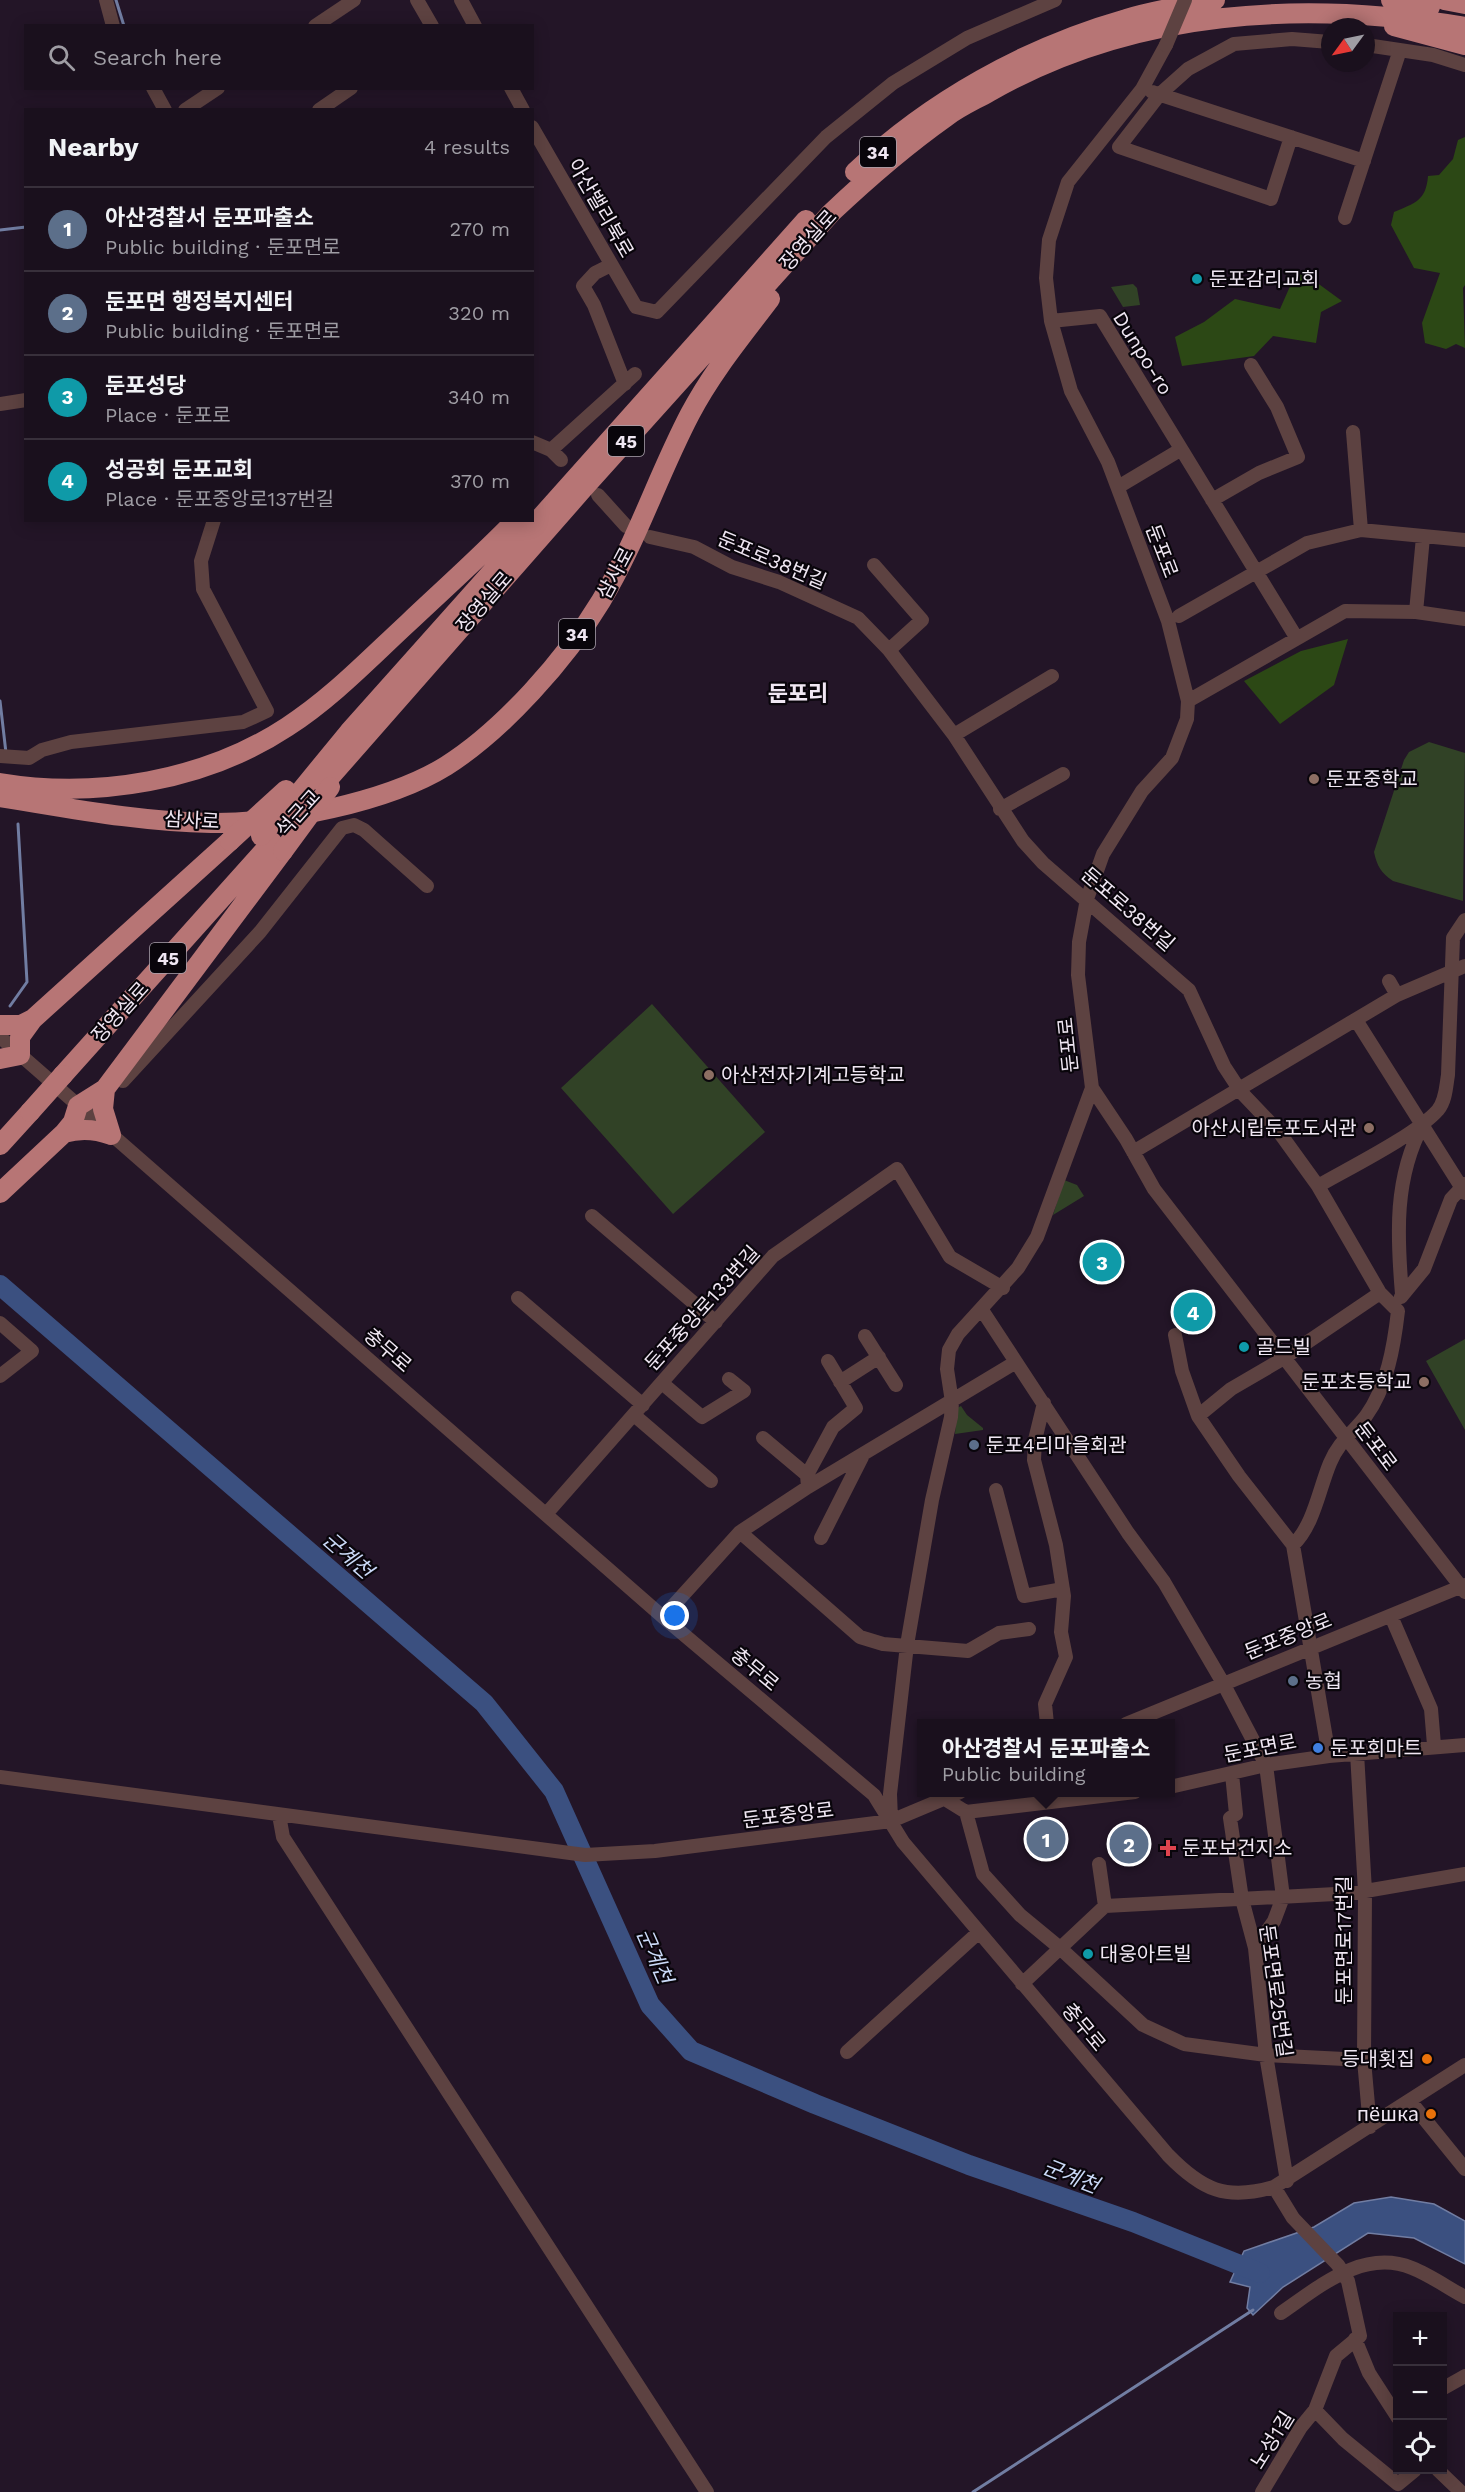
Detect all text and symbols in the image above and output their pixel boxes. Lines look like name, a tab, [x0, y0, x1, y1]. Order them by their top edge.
north arrow	[1321, 18, 1375, 72]
search box	[24, 24, 534, 90]
icon: search	[45, 41, 78, 74]
text: Search here	[93, 45, 222, 70]
text: Nearby	[48, 132, 139, 162]
text: 4 results	[424, 135, 510, 159]
road number: 34	[860, 137, 896, 167]
street label: 아산밸리북로	[563, 154, 639, 262]
text: 아산경찰서 둔포파출소	[105, 205, 314, 230]
street label: 장영실로	[774, 205, 842, 275]
text: 1	[63, 217, 72, 241]
text: 270 m	[450, 217, 510, 241]
text: Public building · 둔포면로	[105, 235, 341, 259]
place label: 둔포감리교회	[1209, 267, 1319, 291]
marker: 둔포감리교회	[1190, 272, 1204, 286]
text: 둔포면 행정복지센터	[105, 289, 293, 314]
text: 2	[62, 301, 73, 325]
text: 320 m	[448, 301, 510, 325]
street label: Dunpo-ro	[1108, 307, 1178, 399]
text: Public building · 둔포면로	[105, 319, 341, 343]
text: 둔포성당	[105, 373, 186, 398]
text: 3	[62, 385, 73, 409]
text: 340 m	[448, 385, 510, 409]
text: Place · 둔포로	[105, 403, 231, 427]
road number: 45	[608, 426, 644, 456]
text: 성공회 둔포교회	[105, 457, 253, 482]
text: 4	[61, 469, 74, 493]
text: 370 m	[450, 469, 510, 493]
text: Place · 둔포중앙로137번길	[105, 487, 334, 511]
street label: 둔포로	[1141, 521, 1183, 581]
street label: 둔포로38번길	[714, 526, 830, 594]
street label: 삼사로	[591, 543, 639, 603]
street label: 장영실로	[451, 566, 517, 638]
road number: 34	[559, 619, 595, 649]
district label: 둔포리	[768, 681, 828, 706]
place label: 둔포중학교	[1326, 767, 1418, 791]
marker: 둔포중학교	[1307, 772, 1321, 786]
street label: 석근교	[271, 784, 325, 842]
street label: 삼사로	[164, 807, 220, 833]
street label: 둔포로38번길	[1076, 862, 1180, 956]
road number: 45	[150, 943, 186, 973]
street label: 장영실로	[86, 977, 154, 1047]
street label: 둔포로	[1053, 1016, 1083, 1074]
place label: 아산전자기계고등학교	[721, 1063, 905, 1087]
marker: 아산전자기계고등학교	[702, 1068, 716, 1082]
place label: 아산시립둔포도서관	[1191, 1116, 1357, 1140]
marker: 아산시립둔포도서관	[1362, 1121, 1376, 1135]
pin: 3	[1082, 1240, 1122, 1284]
street label: 둔포중앙로133번길	[640, 1241, 764, 1375]
pin: 4	[1174, 1290, 1212, 1334]
street label: 충무로	[359, 1323, 417, 1377]
place label: 골드빌	[1256, 1335, 1311, 1359]
marker: 골드빌	[1237, 1340, 1251, 1354]
place label: 둔포초등학교	[1302, 1370, 1412, 1394]
marker: 둔포초등학교	[1417, 1375, 1431, 1389]
street label: 둔포로	[1350, 1417, 1402, 1475]
place label: 둔포4리마을회관	[986, 1433, 1127, 1457]
marker: 둔포4리마을회관	[967, 1438, 981, 1452]
water label: 군계천	[318, 1527, 380, 1585]
your location	[660, 1601, 689, 1630]
street label: 둔포중앙로	[1241, 1608, 1335, 1664]
street label: 충무로	[726, 1642, 784, 1696]
place label: 농협	[1305, 1669, 1342, 1693]
marker: 농협	[1286, 1674, 1300, 1688]
popup	[917, 1719, 1175, 1797]
street label: 둔포면로	[1222, 1729, 1298, 1767]
text: 아산경찰서 둔포파출소	[942, 1736, 1150, 1761]
place label: 둔포회마트	[1330, 1736, 1422, 1760]
marker: 둔포회마트	[1311, 1741, 1325, 1755]
text: Public building	[942, 1762, 1085, 1786]
street label: 둔포중앙로	[741, 1797, 835, 1833]
pin: 1	[1026, 1816, 1066, 1862]
pin: 2	[1110, 1822, 1148, 1866]
place label: 둔포보건지소	[1182, 1836, 1292, 1860]
marker: 둔포보건지소	[1159, 1839, 1177, 1857]
street label: 둔포면로17번길	[1332, 1875, 1356, 2005]
street label: 둔포면로25번길	[1255, 1923, 1297, 2059]
water label: 군계천	[632, 1924, 679, 1990]
place label: 대웅아트빌	[1100, 1942, 1192, 1966]
marker: 대웅아트빌	[1081, 1947, 1095, 1961]
street label: 충무로	[1057, 1998, 1111, 2056]
place label: 등대횟집	[1341, 2047, 1415, 2071]
marker: 등대횟집	[1420, 2052, 1434, 2066]
place label: пёшка	[1357, 2102, 1419, 2126]
marker: пёшка	[1424, 2107, 1438, 2121]
water label: 군계천	[1039, 2154, 1105, 2199]
map controls	[1393, 2312, 1447, 2474]
button: +	[1393, 2312, 1447, 2366]
button: −	[1393, 2366, 1447, 2420]
street label: 노성1길	[1245, 2407, 1299, 2473]
button: locate	[1393, 2420, 1447, 2474]

